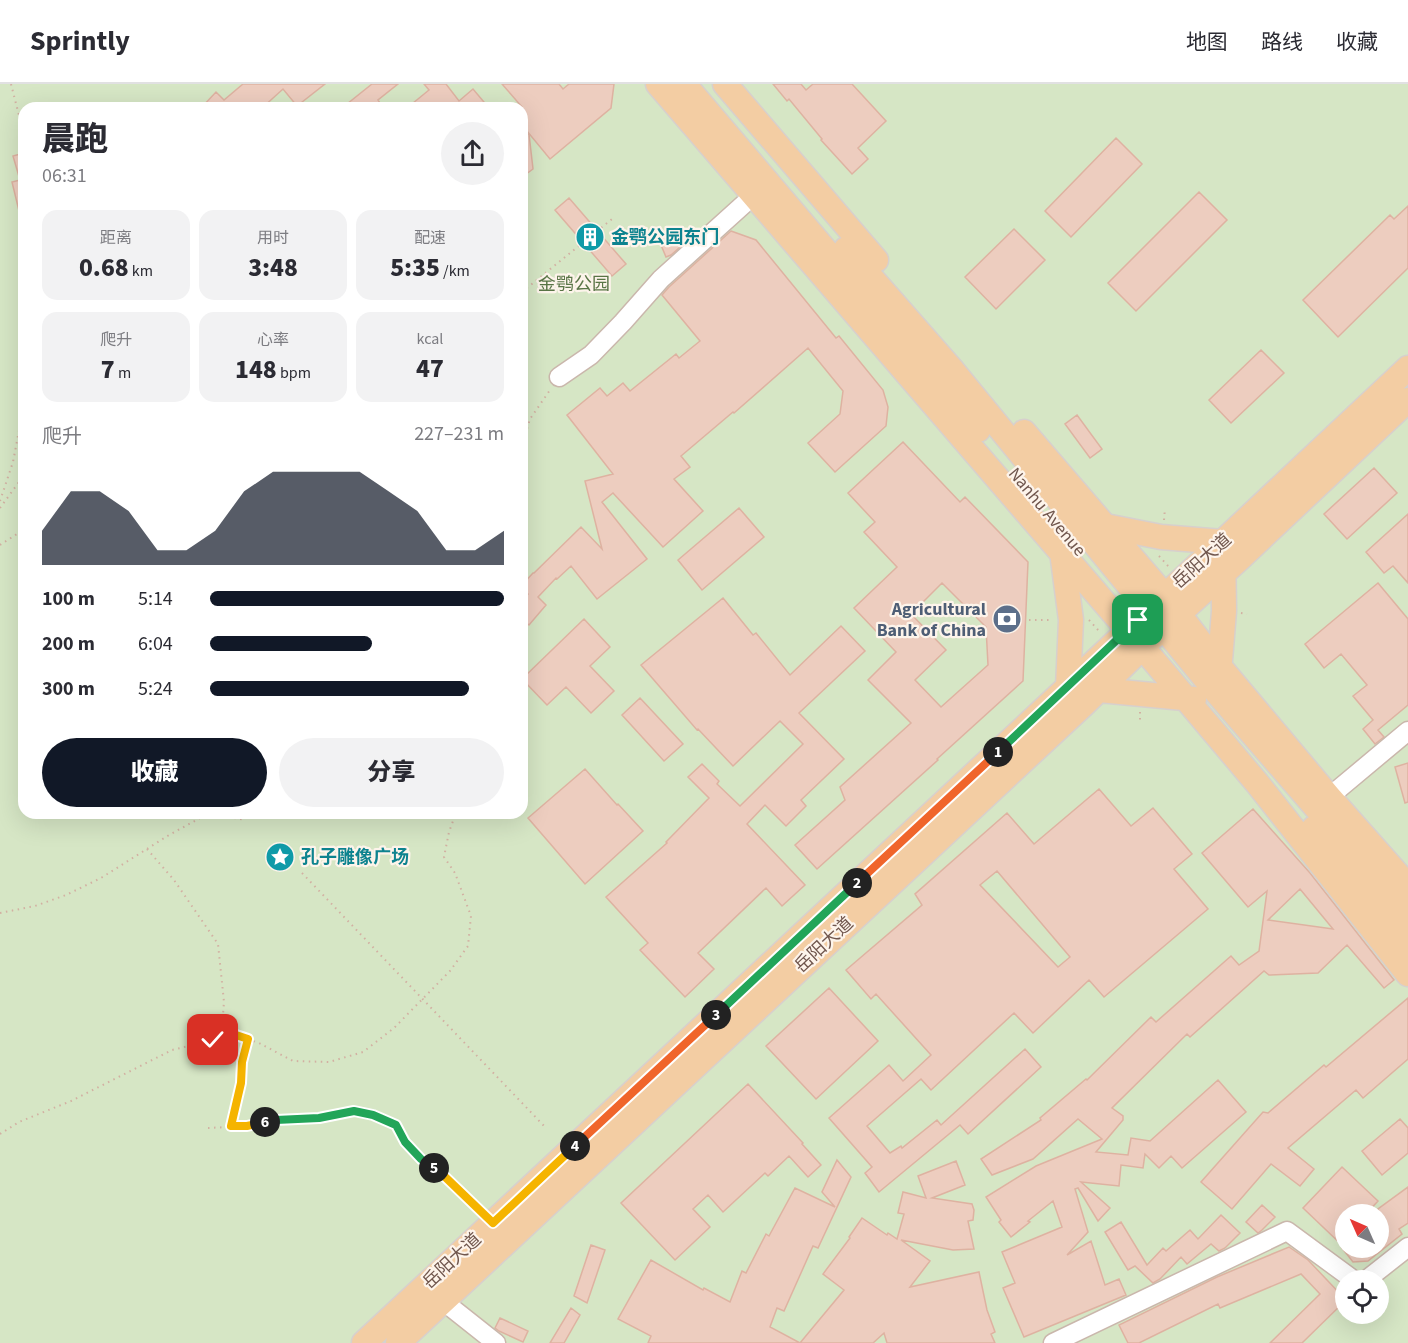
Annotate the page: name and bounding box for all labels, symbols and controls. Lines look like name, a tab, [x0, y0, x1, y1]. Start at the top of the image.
text: Sprintly	[30, 21, 130, 61]
text: 地图	[1186, 27, 1228, 57]
text: 路线	[1261, 27, 1303, 57]
text: 收藏	[1336, 27, 1378, 57]
text: 晨跑	[42, 116, 108, 163]
button: share	[441, 122, 504, 185]
text: 06:31	[42, 162, 87, 190]
building icon: 金鹗公园东门	[574, 221, 606, 253]
place label: 金鹗公园东门	[611, 225, 719, 250]
text: 距离	[100, 227, 132, 249]
text: 用时	[257, 227, 289, 249]
text: 配速	[414, 227, 446, 249]
text: 0.68	[79, 249, 129, 286]
text: 3:48	[248, 249, 298, 286]
text: 5:35	[390, 249, 440, 286]
text: km	[129, 260, 153, 282]
text: /km	[440, 260, 470, 282]
park label: 金鹗公园	[538, 272, 610, 297]
text: kcal	[417, 328, 443, 350]
text: 爬升	[100, 329, 132, 351]
text: 心率	[257, 329, 289, 351]
text: 47	[416, 350, 444, 387]
text: 7	[101, 351, 115, 388]
text: 148	[235, 351, 277, 388]
text: m	[115, 362, 131, 384]
text: bpm	[277, 362, 311, 384]
text: 227–231 m	[414, 420, 504, 448]
text: 爬升	[42, 423, 82, 451]
street label: Nanhu Avenue	[1002, 462, 1092, 562]
street label: 岳阳大道	[1167, 528, 1237, 594]
text: 100 m	[42, 585, 95, 613]
text: 5:14	[138, 585, 173, 613]
pin	[1112, 594, 1163, 645]
place label: Agricultural Bank of China	[877, 597, 986, 643]
bank icon: Agricultural Bank of China	[991, 603, 1023, 635]
icon: arrive	[1121, 603, 1154, 636]
text: 200 m	[42, 630, 95, 658]
text: 6:04	[138, 630, 173, 658]
text: 300 m	[42, 675, 95, 703]
text: 5:24	[138, 675, 173, 703]
pin: 1	[983, 737, 1013, 767]
button: 收藏	[42, 738, 267, 807]
button: 分享	[279, 738, 504, 807]
text: 1	[994, 741, 1002, 763]
place icon: 孔子雕像广场	[264, 841, 296, 873]
place label: 孔子雕像广场	[301, 845, 409, 870]
pin: 2	[842, 868, 872, 898]
text: 2	[853, 872, 861, 894]
street label: 岳阳大道	[789, 911, 859, 979]
pin: 3	[701, 1000, 731, 1030]
text: 3	[712, 1004, 720, 1026]
pin	[187, 1014, 238, 1065]
icon: check	[196, 1023, 229, 1056]
pin: 6	[250, 1107, 280, 1137]
text: 6	[261, 1111, 269, 1133]
pin: 4	[560, 1131, 590, 1161]
text: 4	[571, 1135, 579, 1157]
pin: 5	[419, 1153, 449, 1183]
text: 5	[430, 1157, 438, 1179]
north arrow	[1335, 1204, 1389, 1258]
map controls	[1335, 1204, 1389, 1324]
street label: 岳阳大道	[417, 1227, 487, 1295]
button: locate	[1335, 1270, 1389, 1324]

